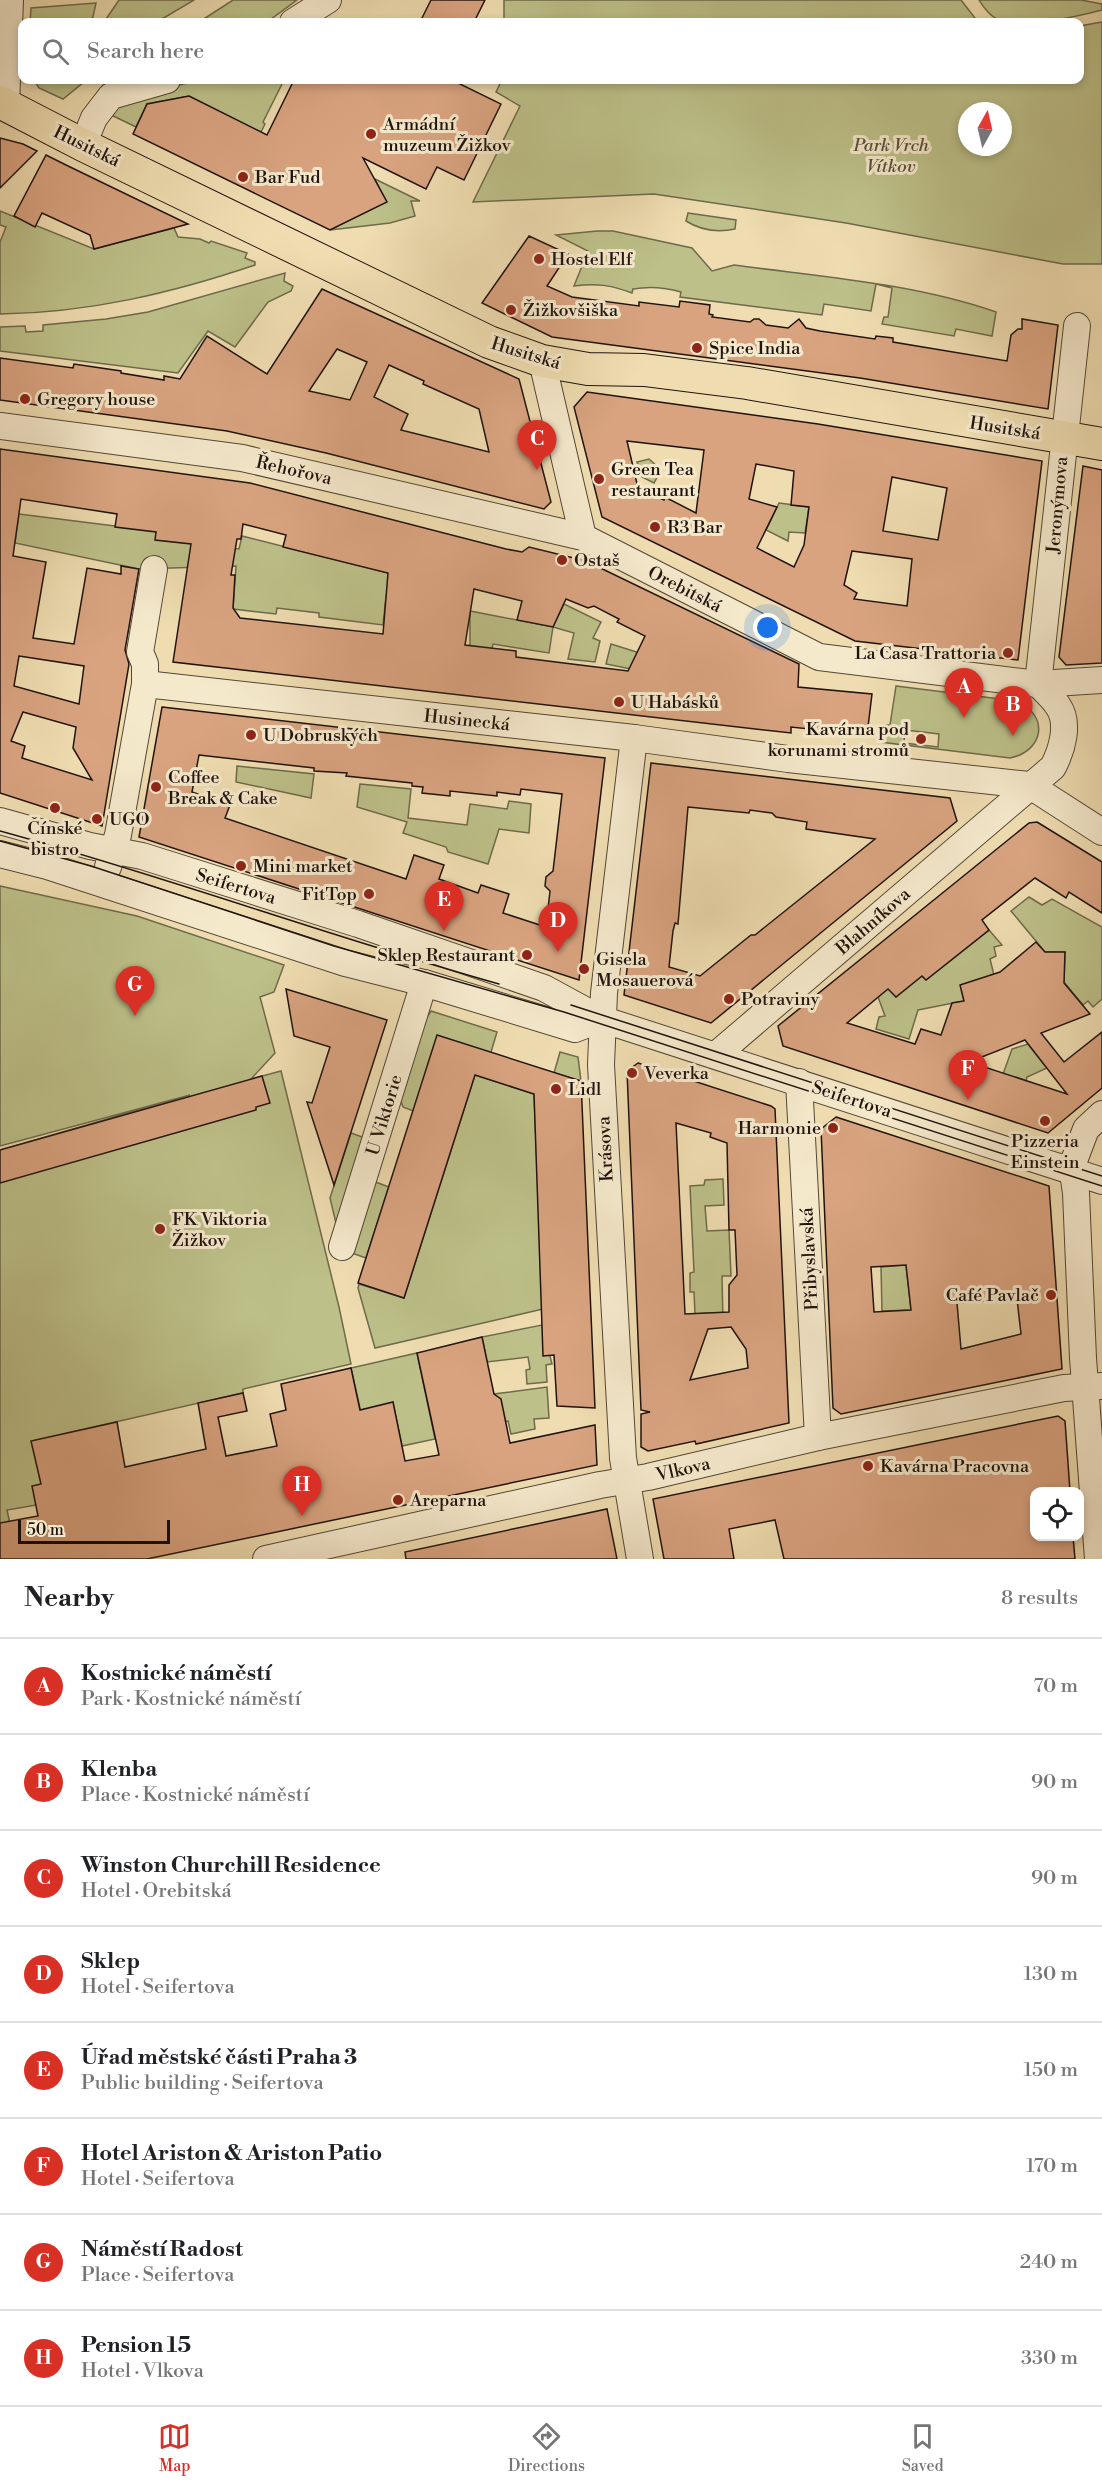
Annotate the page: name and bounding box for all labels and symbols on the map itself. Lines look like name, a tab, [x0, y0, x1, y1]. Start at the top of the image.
north arrow	[958, 102, 1012, 156]
place label: Armádní muzeum Žižkov	[382, 113, 512, 157]
street label: Husitská	[50, 120, 125, 173]
marker: Armádní muzeum Žižkov	[364, 127, 378, 141]
park label: Park Vrch Vítkov	[852, 134, 930, 178]
place label: Bar Fud	[254, 166, 321, 189]
marker: Bar Fud	[236, 170, 250, 184]
place label: Hostel Elf	[551, 248, 634, 271]
marker: Hostel Elf	[532, 252, 546, 266]
place label: Žižkovšiška	[523, 299, 619, 322]
marker: Žižkovšiška	[504, 303, 518, 317]
street label: Husitská	[488, 332, 564, 375]
place label: Spice India	[709, 337, 801, 360]
marker: Spice India	[690, 341, 704, 355]
place label: Gregory house	[37, 388, 155, 411]
marker: Gregory house	[18, 392, 32, 406]
street label: Husitská	[968, 412, 1043, 446]
pin: C	[518, 420, 556, 470]
street label: Řehořova	[254, 451, 335, 491]
street label: Jeronýmova	[1042, 455, 1073, 556]
place label: Green Tea restaurant	[611, 458, 696, 502]
marker: Green Tea restaurant	[592, 472, 606, 486]
place label: R3 Bar	[667, 516, 723, 539]
marker: R3 Bar	[648, 520, 662, 534]
place label: Ostaš	[574, 549, 620, 572]
marker: Ostaš	[555, 553, 569, 567]
street label: Orebitská	[644, 561, 726, 618]
your location	[753, 613, 782, 642]
place label: La Casa Trattoria	[855, 642, 997, 665]
marker: La Casa Trattoria	[1001, 646, 1015, 660]
pin: A	[944, 668, 984, 718]
pin: B	[994, 686, 1032, 736]
place label: U Habásků	[631, 691, 720, 714]
marker: U Habásků	[612, 695, 626, 709]
street label: Husinecká	[423, 705, 512, 737]
place label: Kavárna pod korunami stromů	[768, 718, 910, 762]
place label: U Dobruských	[263, 724, 378, 747]
marker: U Dobruských	[244, 728, 258, 742]
marker: Kavárna pod korunami stromů	[914, 732, 928, 746]
place label: Coffee Break & Cake	[167, 766, 278, 810]
marker: Coffee Break & Cake	[149, 780, 163, 794]
marker: Čínské bistro	[48, 801, 62, 815]
place label: UGO	[109, 808, 150, 831]
marker: UGO	[90, 812, 104, 826]
place label: Čínské bistro	[27, 817, 83, 861]
place label: Mini market	[253, 855, 353, 878]
marker: Mini market	[234, 859, 248, 873]
street label: Seifertova	[193, 863, 280, 910]
pin: E	[424, 882, 464, 931]
street label: Blahníkova	[831, 882, 916, 961]
place label: FitTop	[302, 883, 357, 906]
marker: FitTop	[362, 887, 376, 901]
pin: D	[538, 902, 578, 952]
place label: Sklep Restaurant	[377, 944, 516, 967]
marker: Sklep Restaurant	[520, 948, 534, 962]
place label: Gisela Mosauerová	[596, 948, 695, 992]
marker: Gisela Mosauerová	[577, 962, 591, 976]
pin: G	[116, 966, 154, 1016]
place label: Potraviny	[741, 988, 820, 1011]
marker: Potraviny	[722, 992, 736, 1006]
pin: F	[948, 1050, 988, 1100]
place label: Veverka	[643, 1062, 710, 1085]
marker: Veverka	[625, 1066, 639, 1080]
street label: U Viktorie	[361, 1072, 408, 1158]
street label: Seifertova	[809, 1076, 896, 1123]
place label: Lidl	[568, 1078, 602, 1101]
marker: Lidl	[549, 1082, 563, 1096]
marker: Pizzeria Einstein	[1038, 1114, 1052, 1128]
street label: Krásova	[592, 1115, 619, 1182]
place label: Harmonie	[738, 1117, 821, 1140]
marker: Harmonie	[826, 1121, 840, 1135]
place label: Pizzeria Einstein	[1010, 1130, 1080, 1174]
street label: Přibyslavská	[795, 1206, 824, 1311]
place label: FK Viktoria Žižkov	[172, 1208, 268, 1252]
marker: FK Viktoria Žižkov	[153, 1222, 167, 1236]
place label: Café Pavlač	[946, 1284, 1039, 1307]
marker: Café Pavlač	[1044, 1288, 1058, 1302]
street label: Vlkova	[653, 1452, 713, 1487]
place label: Kavárna Pracovna	[880, 1455, 1030, 1478]
marker: Kavárna Pracovna	[861, 1459, 875, 1473]
pin: H	[282, 1466, 322, 1516]
place label: Areparna	[409, 1489, 487, 1512]
marker: Areparna	[391, 1493, 405, 1507]
scale bar	[18, 1517, 170, 1544]

